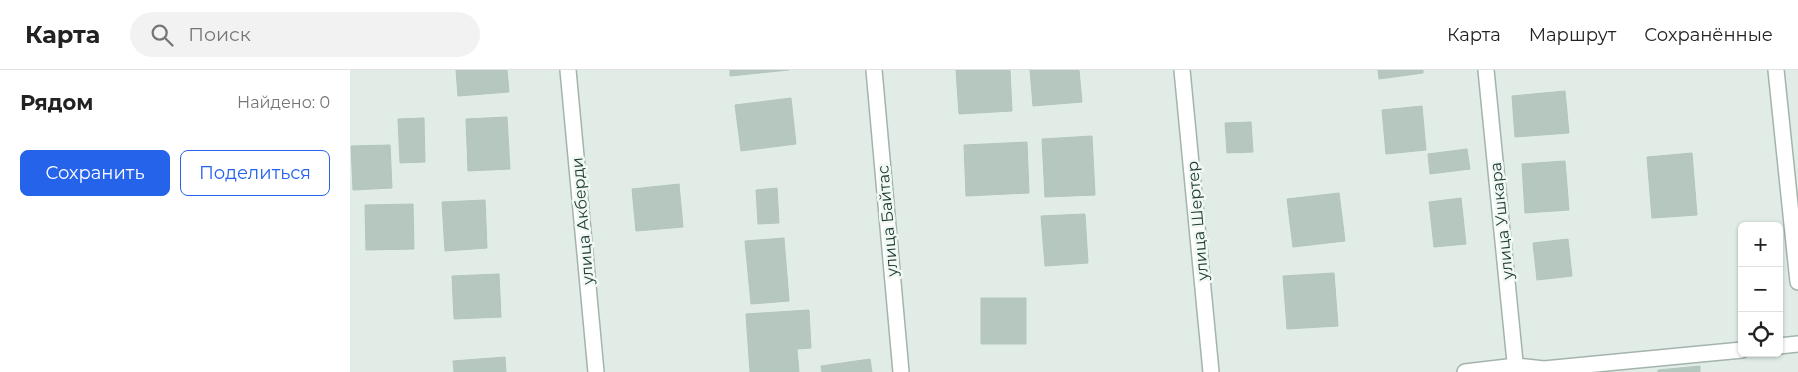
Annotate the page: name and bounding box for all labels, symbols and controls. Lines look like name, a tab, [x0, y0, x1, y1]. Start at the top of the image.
search box	[130, 12, 480, 57]
text: Карта	[25, 20, 100, 49]
icon: search	[148, 21, 176, 49]
text: Поиск	[188, 23, 251, 46]
text: Карта	[1447, 24, 1501, 46]
text: Маршрут	[1529, 24, 1616, 46]
text: Сохранённые	[1644, 24, 1773, 46]
text: Рядом	[20, 90, 93, 115]
text: Найдено: 0	[237, 93, 330, 112]
button: Сохранить	[20, 150, 170, 196]
button: Поделиться	[180, 150, 330, 196]
street label: улица Акберди	[567, 156, 598, 287]
street label: улица Шертер	[1183, 160, 1212, 283]
street label: улица Ушкара	[1486, 161, 1517, 282]
street label: улица Байтас	[873, 164, 902, 279]
map controls	[1738, 222, 1783, 357]
button: +	[1738, 222, 1783, 267]
button: −	[1738, 267, 1783, 312]
button: locate	[1738, 312, 1783, 357]

